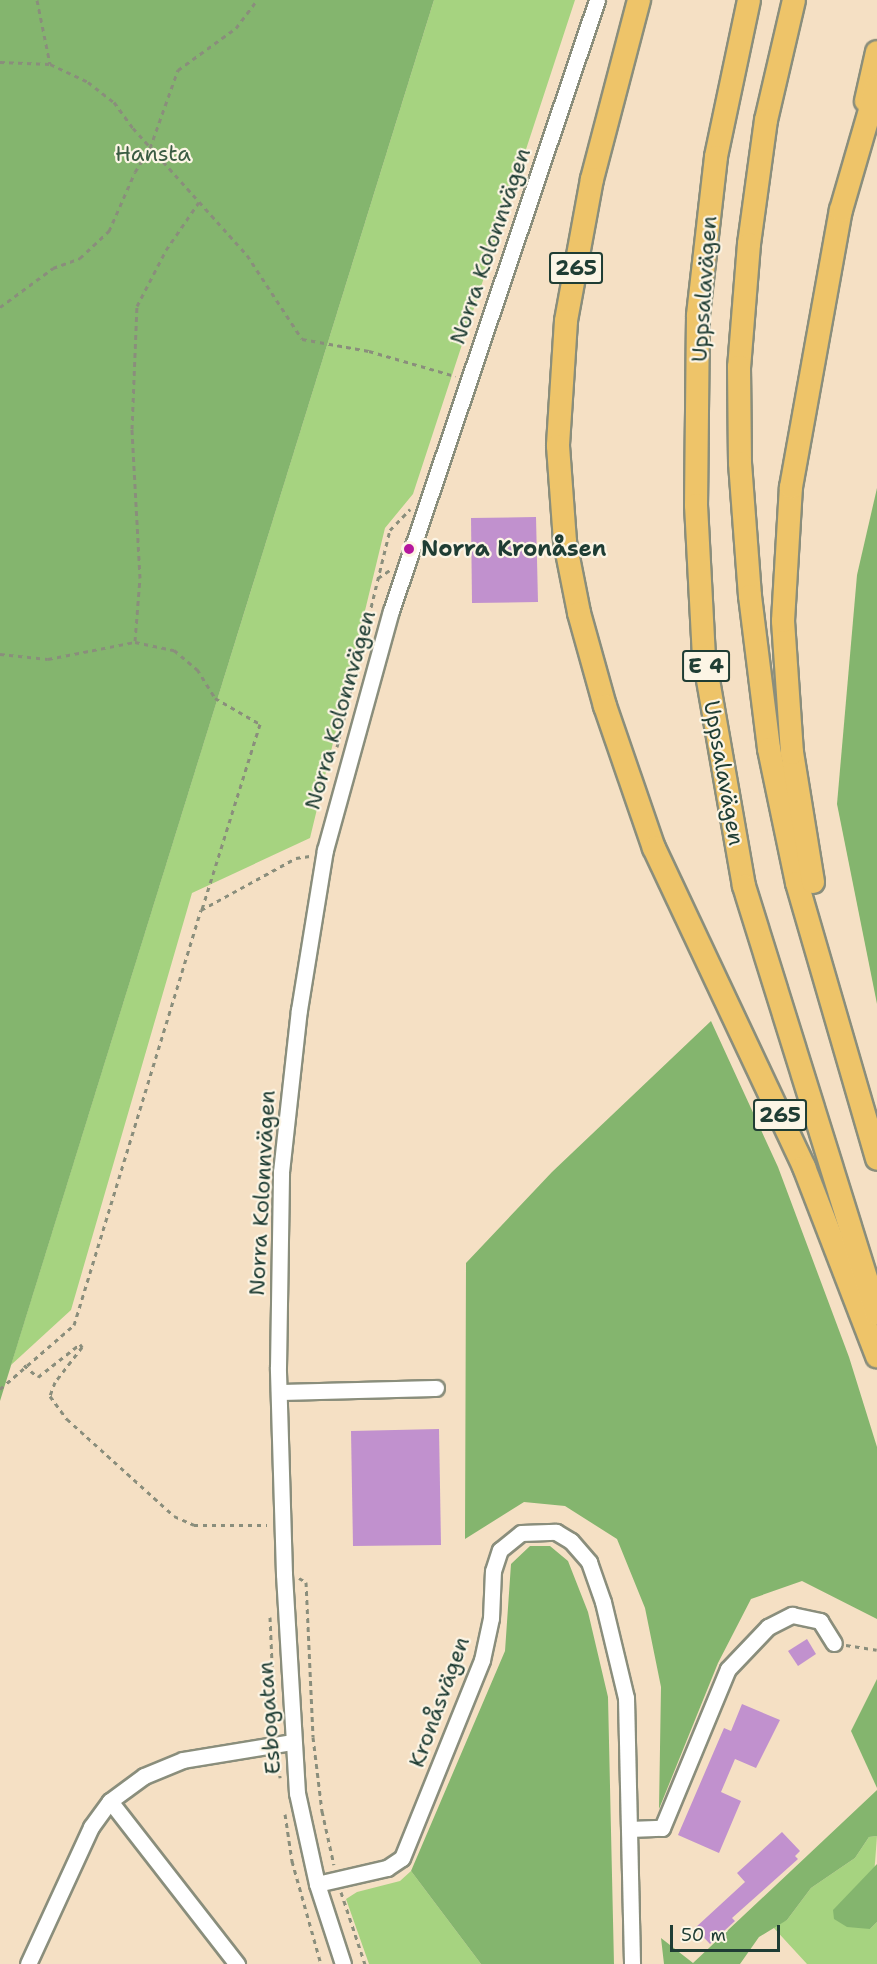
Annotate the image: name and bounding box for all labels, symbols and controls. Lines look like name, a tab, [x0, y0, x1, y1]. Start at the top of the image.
park label: Hansta	[115, 141, 191, 167]
street label: Norra Kolonnvägen	[444, 144, 536, 348]
street label: Uppsalavägen	[686, 215, 722, 363]
road number: 265	[549, 250, 603, 286]
place label: Norra Kronåsen	[421, 536, 606, 562]
marker: Norra Kronåsen	[402, 542, 416, 556]
street label: Norra Kolonnvägen	[299, 607, 381, 813]
road number: E 4	[682, 648, 730, 684]
street label: Uppsalavägen	[698, 698, 750, 848]
street label: Norra Kolonnvägen	[243, 1089, 281, 1297]
road number: 265	[753, 1097, 807, 1133]
street label: Kronåsvägen	[403, 1633, 475, 1771]
street label: Esbogatan	[252, 1661, 286, 1775]
scale bar	[673, 1913, 782, 1951]
text: 50 m	[681, 1923, 726, 1947]

